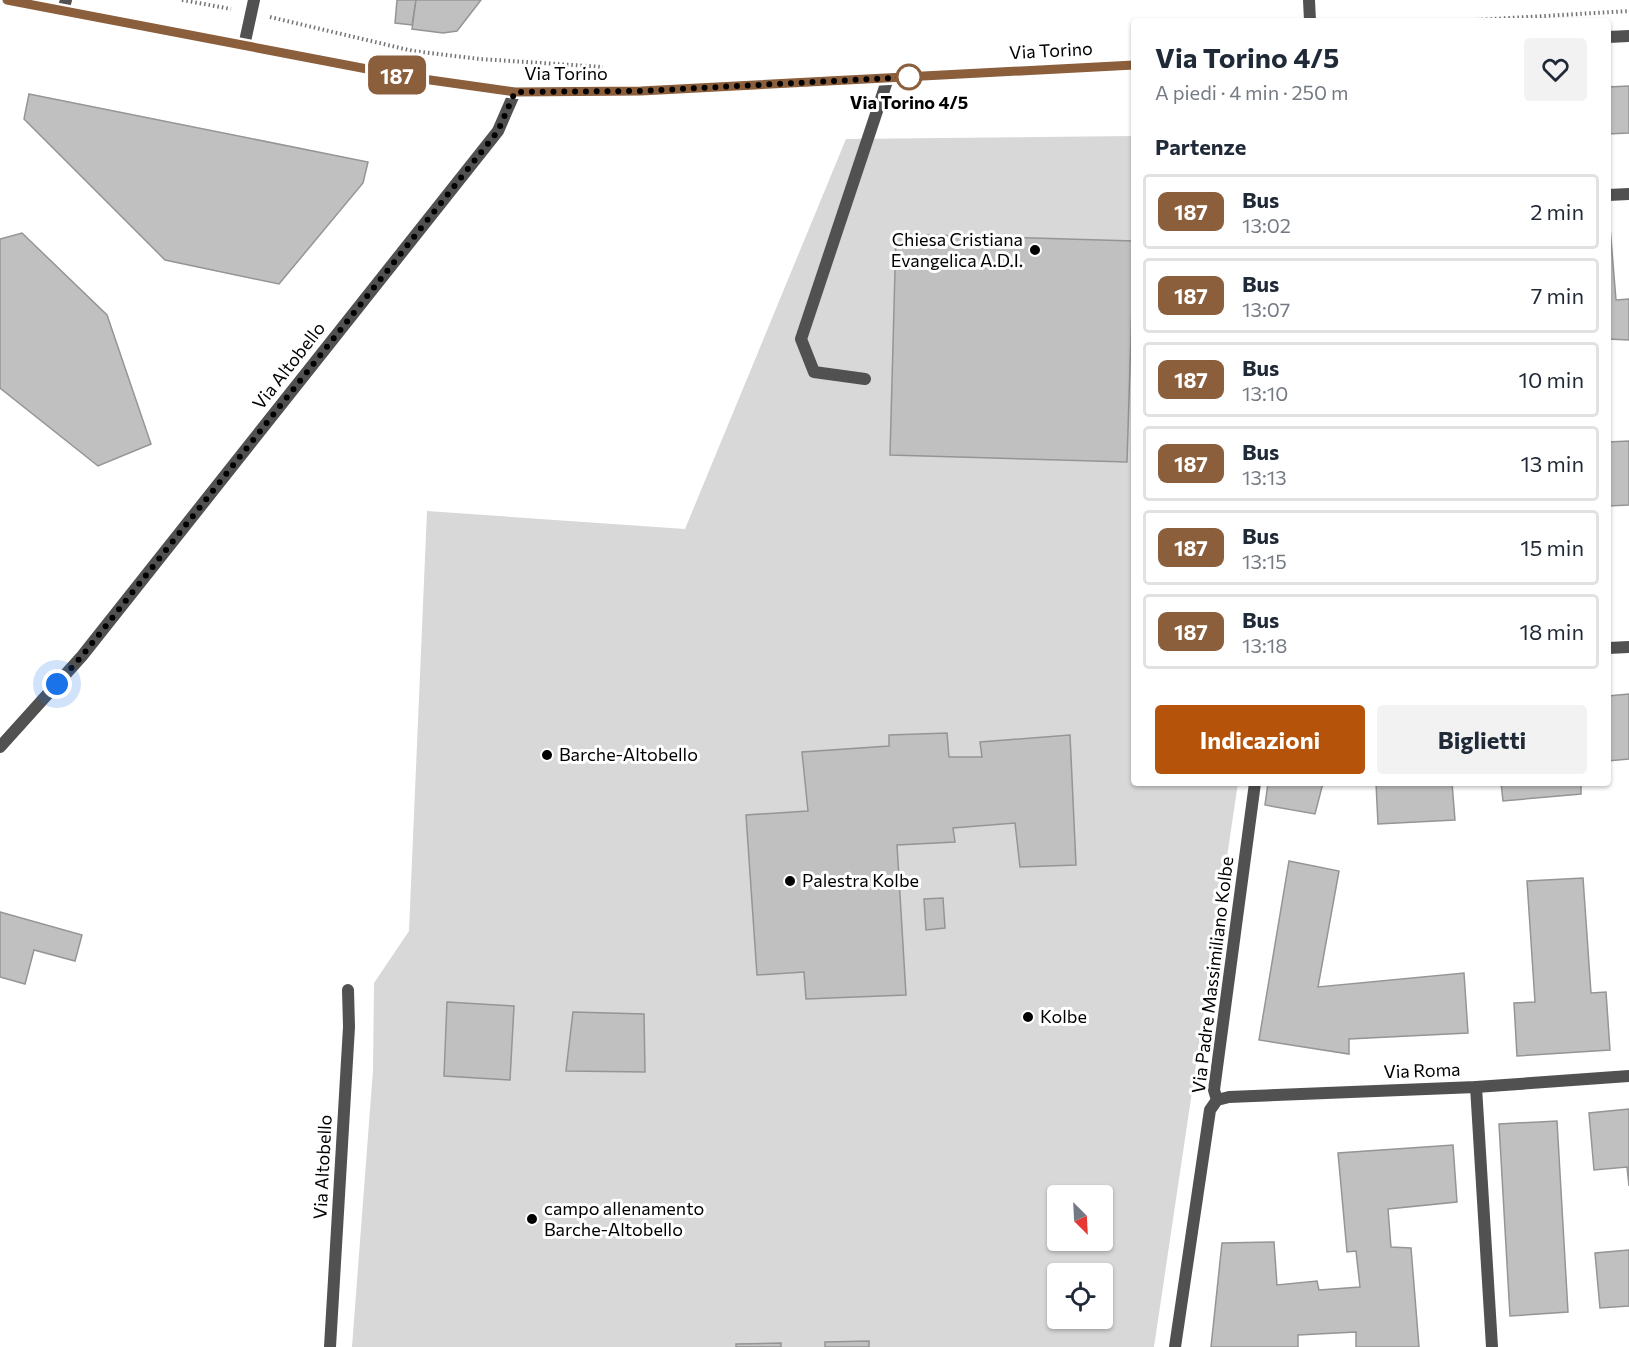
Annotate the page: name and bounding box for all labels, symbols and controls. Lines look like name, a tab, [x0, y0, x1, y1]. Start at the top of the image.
street label: Via Torino	[1009, 37, 1093, 63]
button: heart	[1524, 38, 1587, 101]
text: Via Torino 4/5	[1155, 40, 1339, 74]
line badge: 187	[362, 56, 432, 94]
street label: Via Torino	[524, 62, 608, 84]
text: 187	[380, 63, 414, 88]
marker: Via Torino 4/5	[896, 64, 922, 90]
text: A piedi · 4 min · 250 m	[1155, 80, 1348, 104]
place label: Via Torino 4/5	[850, 91, 968, 113]
text: Partenze	[1155, 133, 1246, 160]
text: Bus	[1242, 186, 1279, 213]
text: 2 min	[1530, 198, 1584, 225]
text: 187	[1174, 199, 1208, 224]
text: 13:02	[1242, 213, 1291, 237]
place label: Chiesa Cristiana Evangelica A.D.I.	[891, 228, 1023, 271]
marker: Chiesa Cristiana Evangelica A.D.I.	[1028, 243, 1042, 257]
text: Bus	[1242, 270, 1279, 297]
text: 7 min	[1531, 282, 1584, 309]
text: 187	[1174, 283, 1208, 308]
text: 13:07	[1242, 297, 1290, 321]
street label: Via Altobello	[247, 317, 329, 413]
text: Bus	[1242, 354, 1279, 381]
text: 10 min	[1519, 366, 1584, 393]
text: 187	[1174, 367, 1208, 392]
text: 13:10	[1242, 381, 1288, 405]
text: Bus	[1242, 438, 1279, 465]
text: 13 min	[1520, 450, 1584, 477]
text: 187	[1174, 451, 1208, 476]
text: 13:13	[1242, 465, 1287, 489]
text: Bus	[1242, 522, 1279, 549]
text: 15 min	[1520, 534, 1584, 561]
text: 187	[1174, 535, 1208, 560]
text: 13:15	[1242, 549, 1287, 573]
text: Bus	[1242, 606, 1279, 633]
text: 18 min	[1520, 618, 1584, 645]
text: 187	[1174, 619, 1208, 644]
text: 13:18	[1242, 633, 1287, 657]
your location	[42, 669, 72, 699]
button: Indicazioni	[1155, 705, 1365, 774]
button: Biglietti	[1377, 705, 1587, 774]
place label: Barche-Altobello	[559, 743, 698, 765]
marker: Barche-Altobello	[540, 748, 554, 762]
street label: Via Padre Massimiliano Kolbe	[1187, 855, 1237, 1095]
place label: Palestra Kolbe	[802, 869, 919, 891]
marker: Palestra Kolbe	[783, 874, 797, 888]
place label: Kolbe	[1040, 1005, 1087, 1027]
marker: Kolbe	[1021, 1010, 1035, 1024]
street label: Via Roma	[1383, 1058, 1461, 1082]
street label: Via Altobello	[308, 1114, 336, 1220]
north arrow	[1047, 1185, 1113, 1251]
map controls	[1047, 1185, 1113, 1329]
place label: campo allenamento Barche-Altobello	[544, 1197, 704, 1240]
marker: campo allenamento Barche-Altobello	[525, 1212, 539, 1226]
button: locate	[1047, 1263, 1113, 1329]

